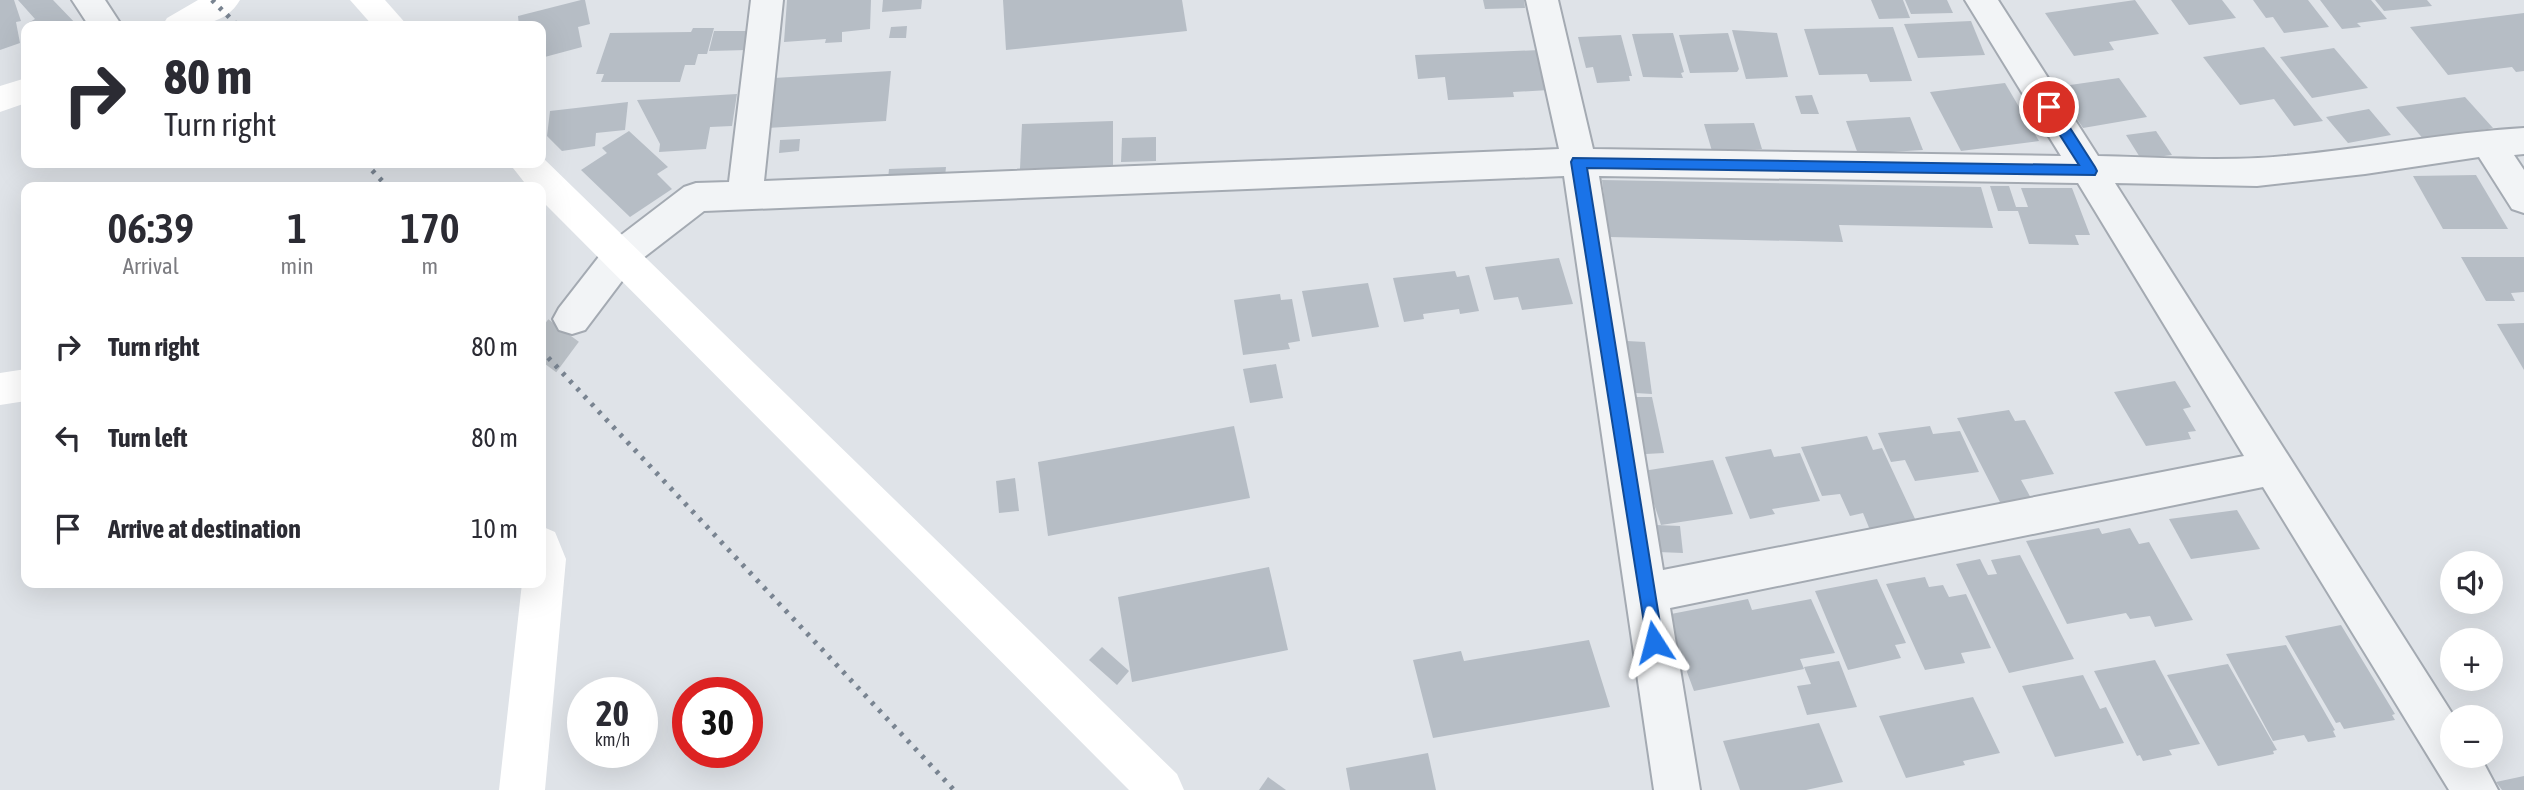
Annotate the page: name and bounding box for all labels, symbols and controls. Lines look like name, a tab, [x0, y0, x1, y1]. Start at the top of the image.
text: 80 m	[164, 48, 252, 104]
icon: right	[49, 49, 140, 140]
pin	[2019, 77, 2079, 137]
icon: arrive	[2030, 88, 2068, 126]
text: Turn right	[164, 106, 277, 143]
text: 06:39	[108, 204, 194, 252]
text: 1	[287, 204, 307, 252]
text: 170	[400, 204, 459, 252]
text: Arrival	[123, 253, 179, 279]
text: min	[281, 253, 314, 279]
text: m	[422, 253, 438, 279]
icon: right	[49, 328, 87, 366]
text: Turn right	[108, 332, 199, 362]
text: 80 m	[471, 332, 518, 362]
icon: left	[49, 419, 87, 457]
text: Turn left	[108, 423, 188, 453]
text: 80 m	[471, 423, 518, 453]
icon: arrive	[49, 510, 87, 548]
text: Arrive at destination	[108, 514, 301, 544]
text: 10 m	[471, 514, 518, 544]
map controls	[2440, 551, 2503, 768]
button: sound	[2440, 551, 2503, 614]
position arrow	[1617, 605, 1691, 679]
button: +	[2440, 628, 2503, 691]
speed limit sign: 30	[672, 677, 763, 768]
text: 20	[596, 693, 629, 733]
button: −	[2440, 705, 2503, 768]
text: km/h	[595, 729, 630, 750]

